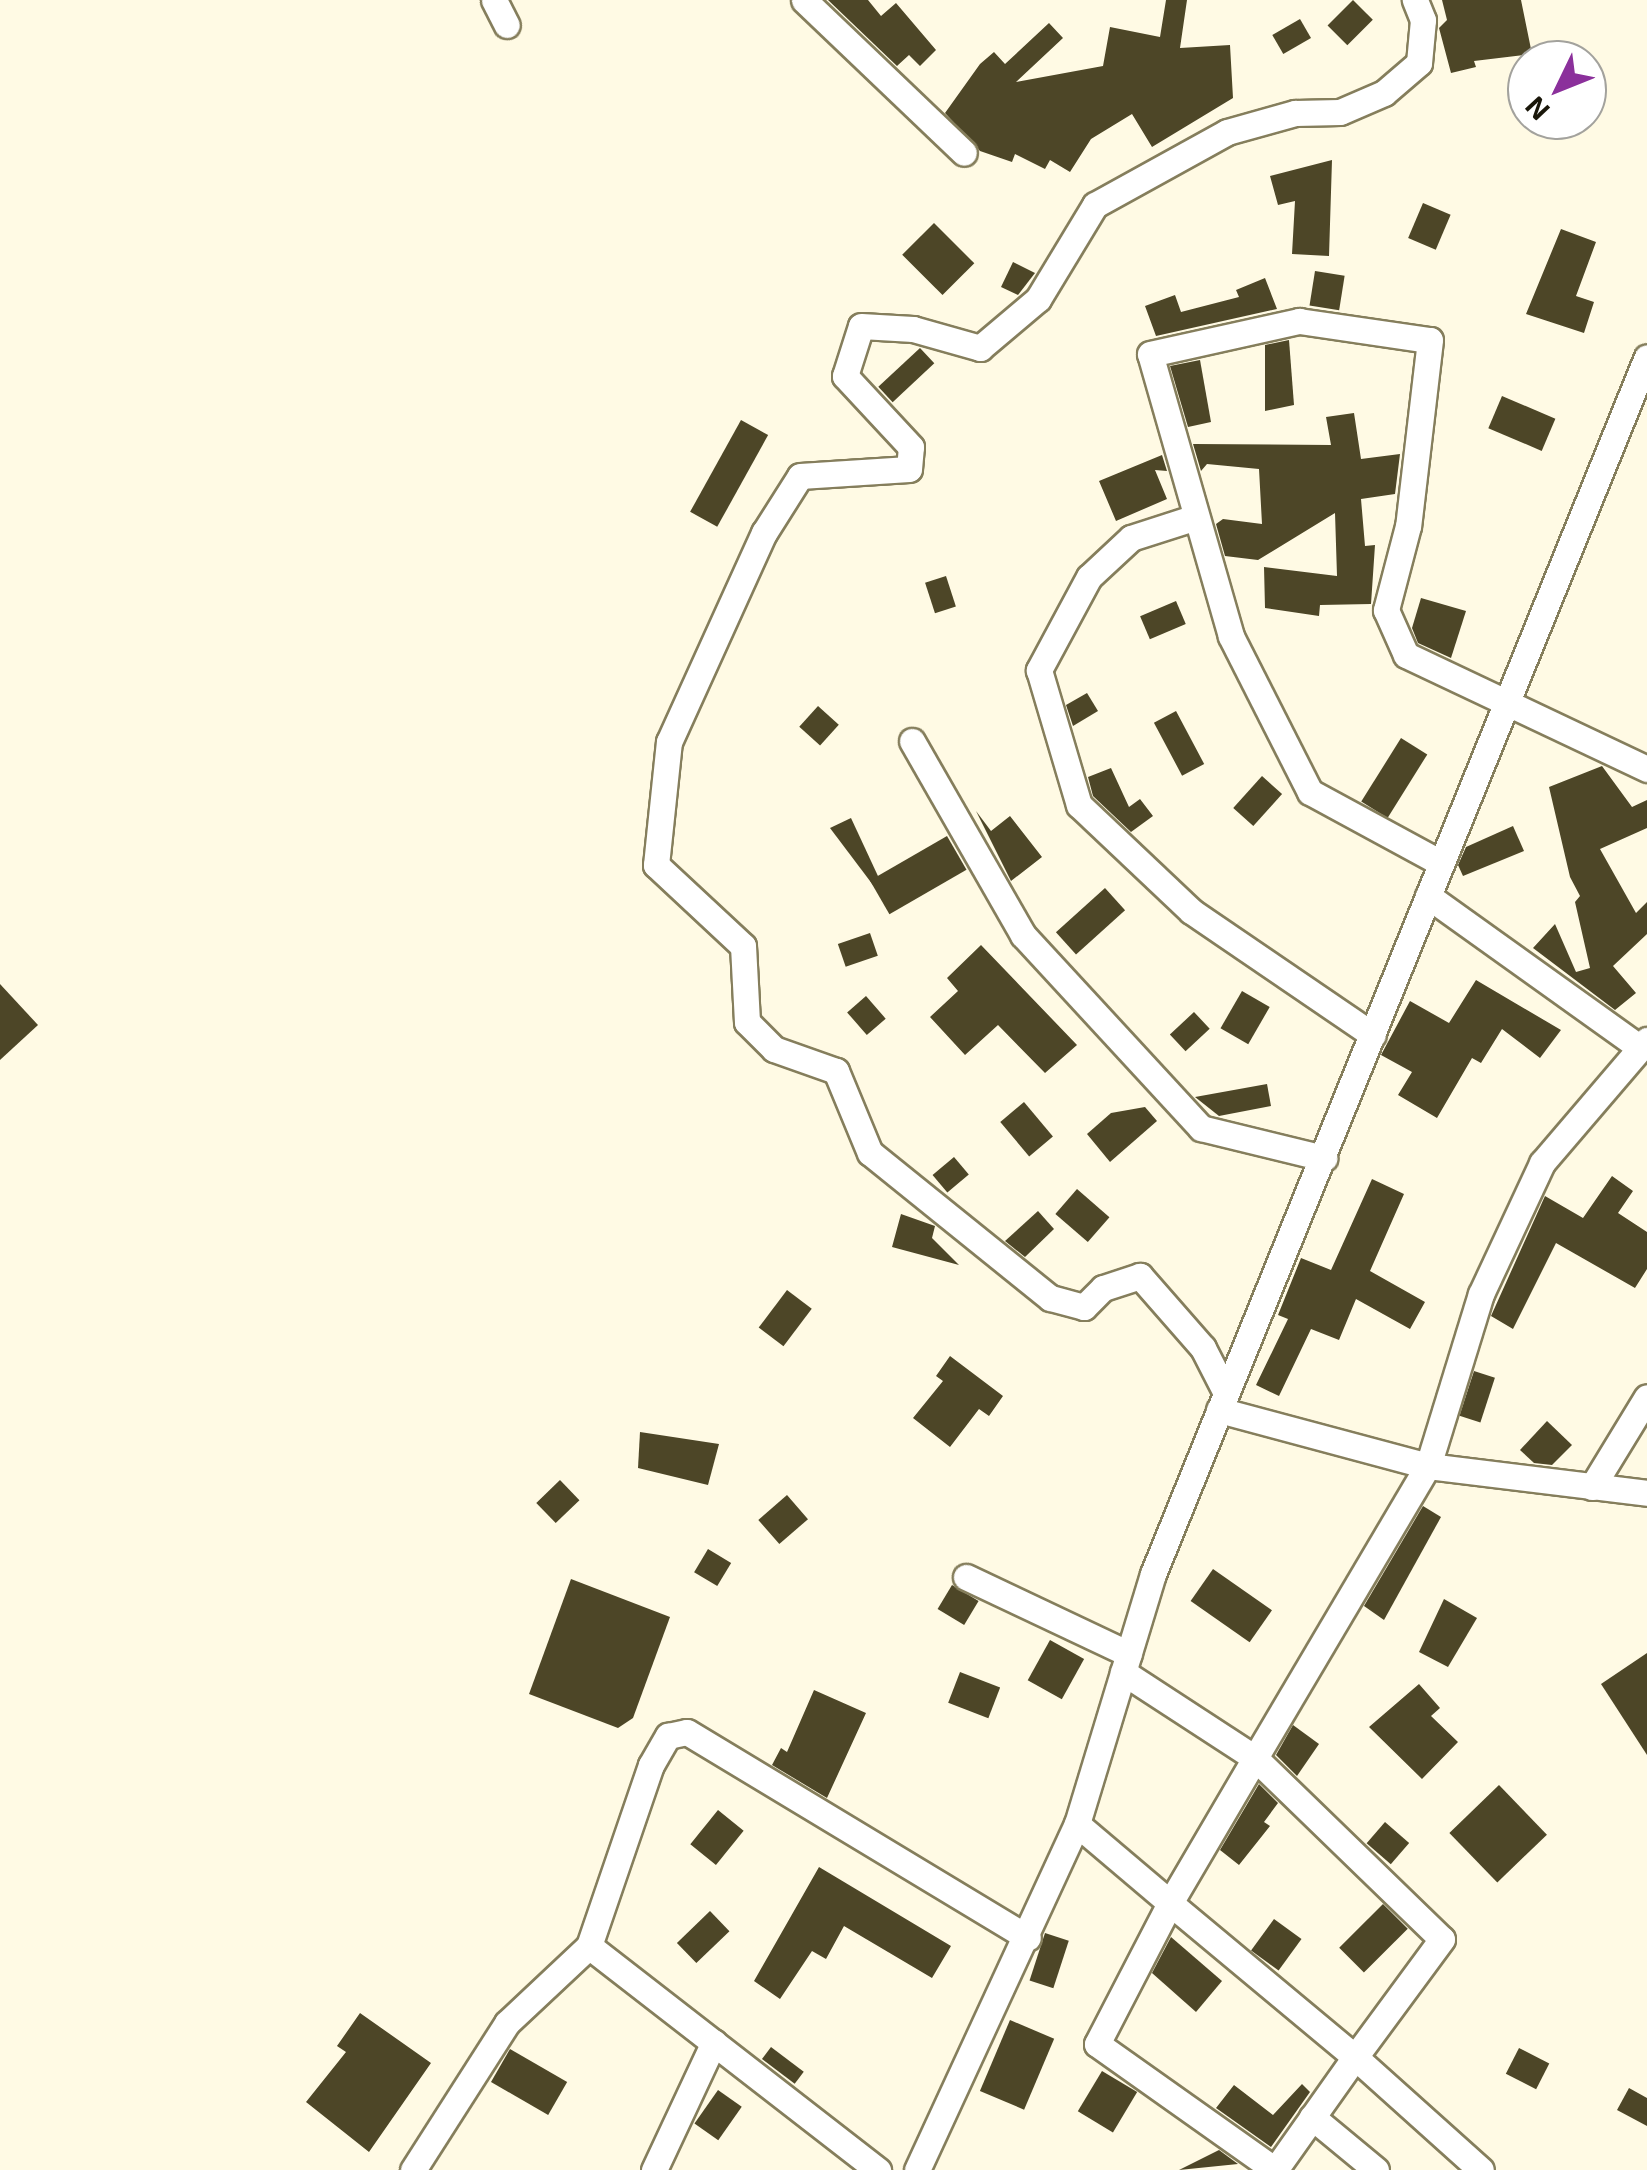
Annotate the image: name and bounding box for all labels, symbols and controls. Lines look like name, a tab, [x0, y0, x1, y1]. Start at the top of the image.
north arrow	[1507, 40, 1607, 140]
text: N	[1517, 90, 1556, 128]

